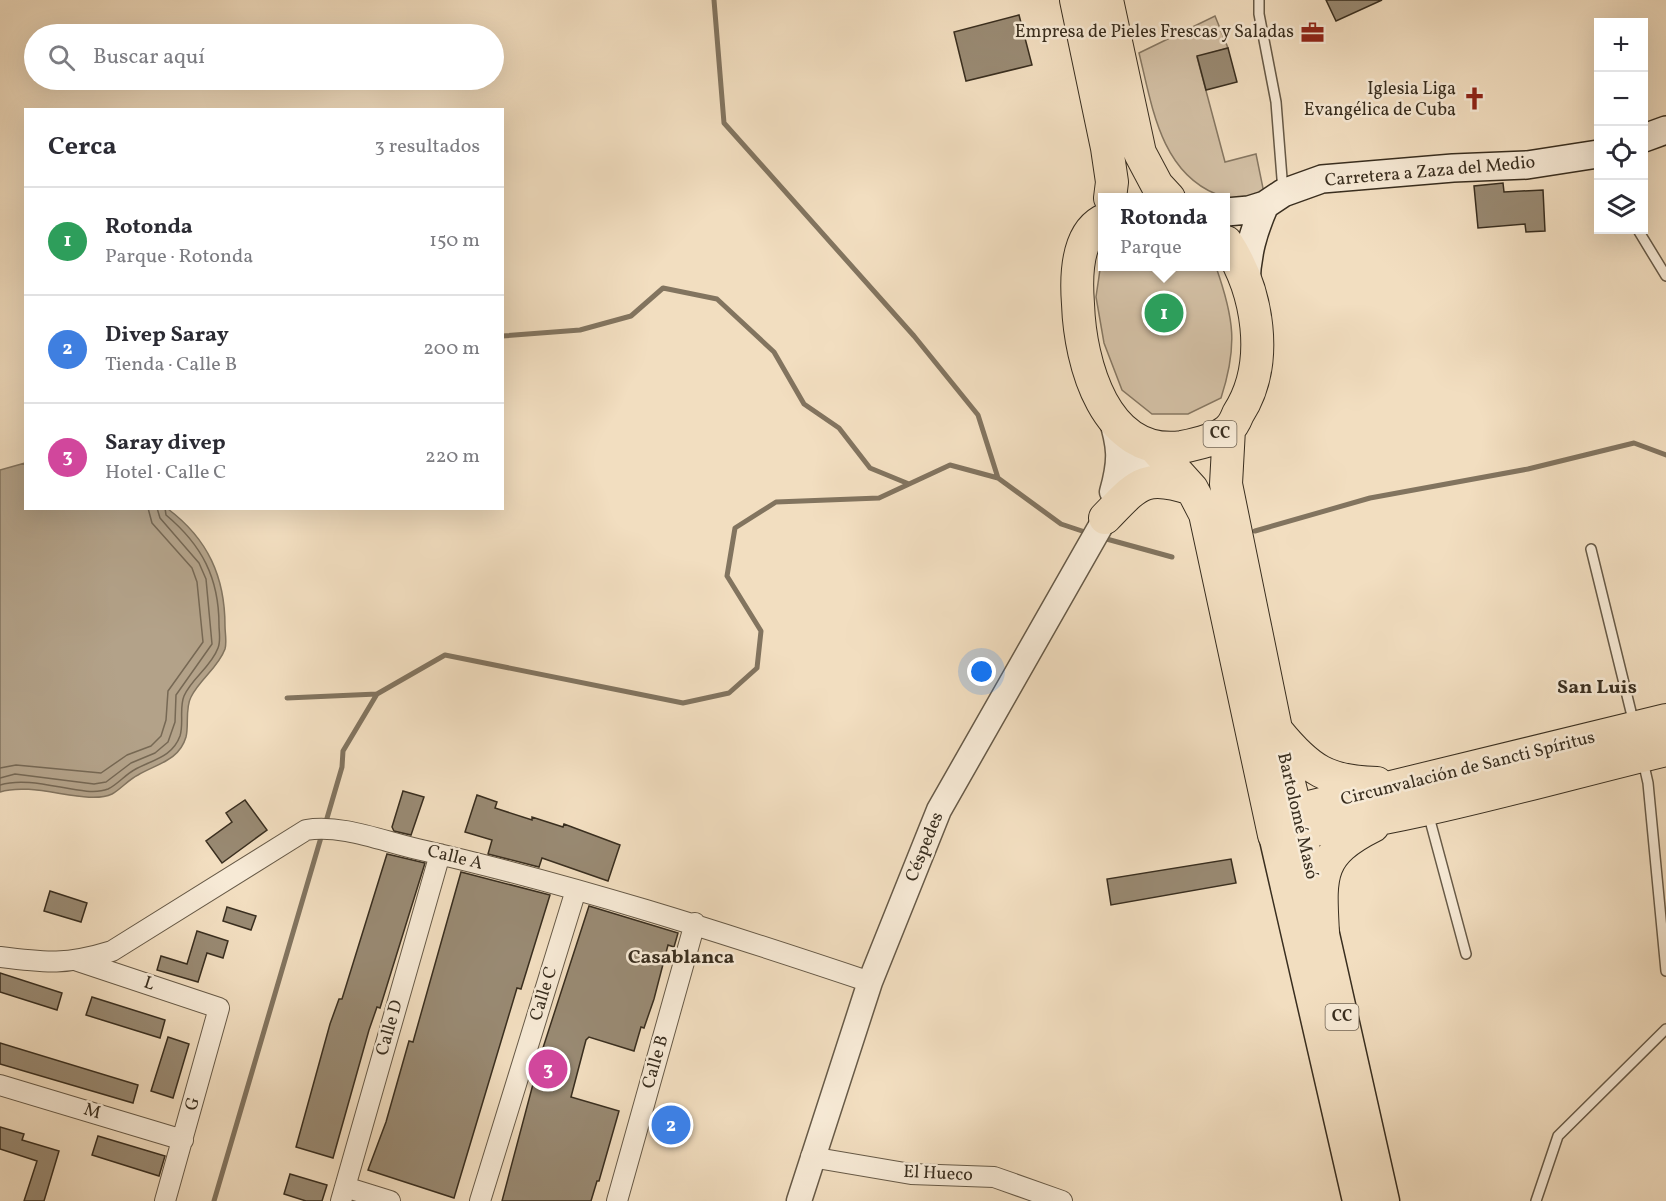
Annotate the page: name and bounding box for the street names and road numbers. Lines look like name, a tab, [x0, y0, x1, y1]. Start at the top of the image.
street label: Carretera a Zaza del Medio	[1324, 150, 1536, 194]
road number: CC	[1204, 421, 1236, 447]
street label: Circunvalación de Sancti Spíritus	[1338, 725, 1598, 813]
street label: Bartolomé Masó	[1270, 750, 1324, 882]
street label: Céspedes	[900, 808, 950, 886]
street label: Calle A	[425, 839, 486, 877]
street label: Calle C	[524, 964, 564, 1024]
street label: L	[140, 971, 158, 997]
street label: Calle D	[370, 997, 410, 1059]
road number: CC	[1326, 1004, 1358, 1030]
street label: Calle B	[636, 1032, 676, 1092]
street label: G	[179, 1094, 207, 1114]
street label: M	[80, 1098, 104, 1126]
street label: El Hueco	[903, 1160, 973, 1188]

